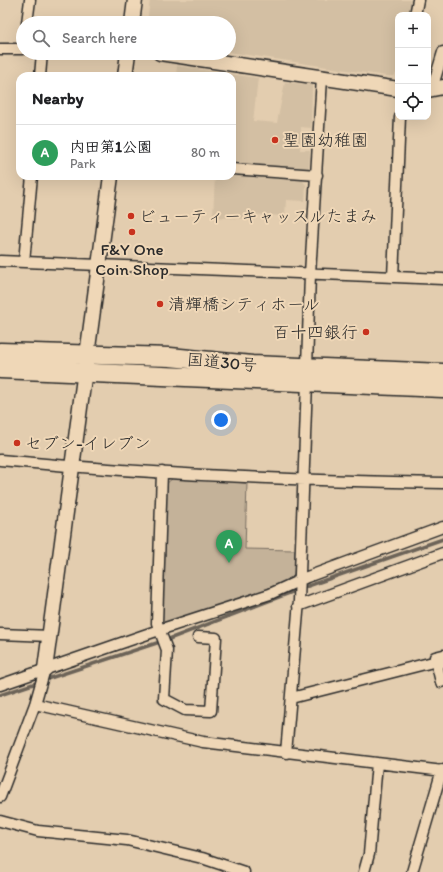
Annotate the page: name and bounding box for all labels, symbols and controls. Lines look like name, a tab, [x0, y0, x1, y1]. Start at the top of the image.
map controls	[395, 12, 431, 120]
button: +	[395, 12, 431, 48]
search box	[16, 16, 236, 60]
icon: search	[30, 27, 52, 49]
text: Search here	[62, 29, 137, 47]
button: −	[395, 48, 431, 84]
button: locate	[395, 84, 431, 120]
text: Nearby	[32, 88, 84, 108]
place label: 聖園幼稚園	[283, 130, 368, 150]
marker: 聖園幼稚園	[270, 135, 280, 145]
text: 内田第1公園	[70, 138, 152, 156]
text: A	[41, 145, 49, 160]
text: 80 m	[191, 145, 220, 160]
text: Park	[70, 156, 96, 171]
place label: ビューティーキャッスルたまみ	[139, 206, 377, 226]
marker: ビューティーキャッスルたまみ	[126, 211, 136, 221]
marker: F&Y One Coin Shop	[127, 227, 137, 237]
place label: F&Y One Coin Shop	[95, 239, 169, 279]
place label: 清輝橋シティホール	[168, 294, 320, 314]
marker: 清輝橋シティホール	[155, 299, 165, 309]
place label: 百十四銀行	[273, 322, 358, 342]
marker: 百十四銀行	[361, 327, 371, 337]
street label: 国道30号	[186, 349, 258, 375]
your location	[211, 410, 231, 430]
place label: セブン-イレブン	[25, 433, 151, 453]
marker: セブン-イレブン	[12, 438, 22, 448]
pin: A	[216, 530, 242, 563]

